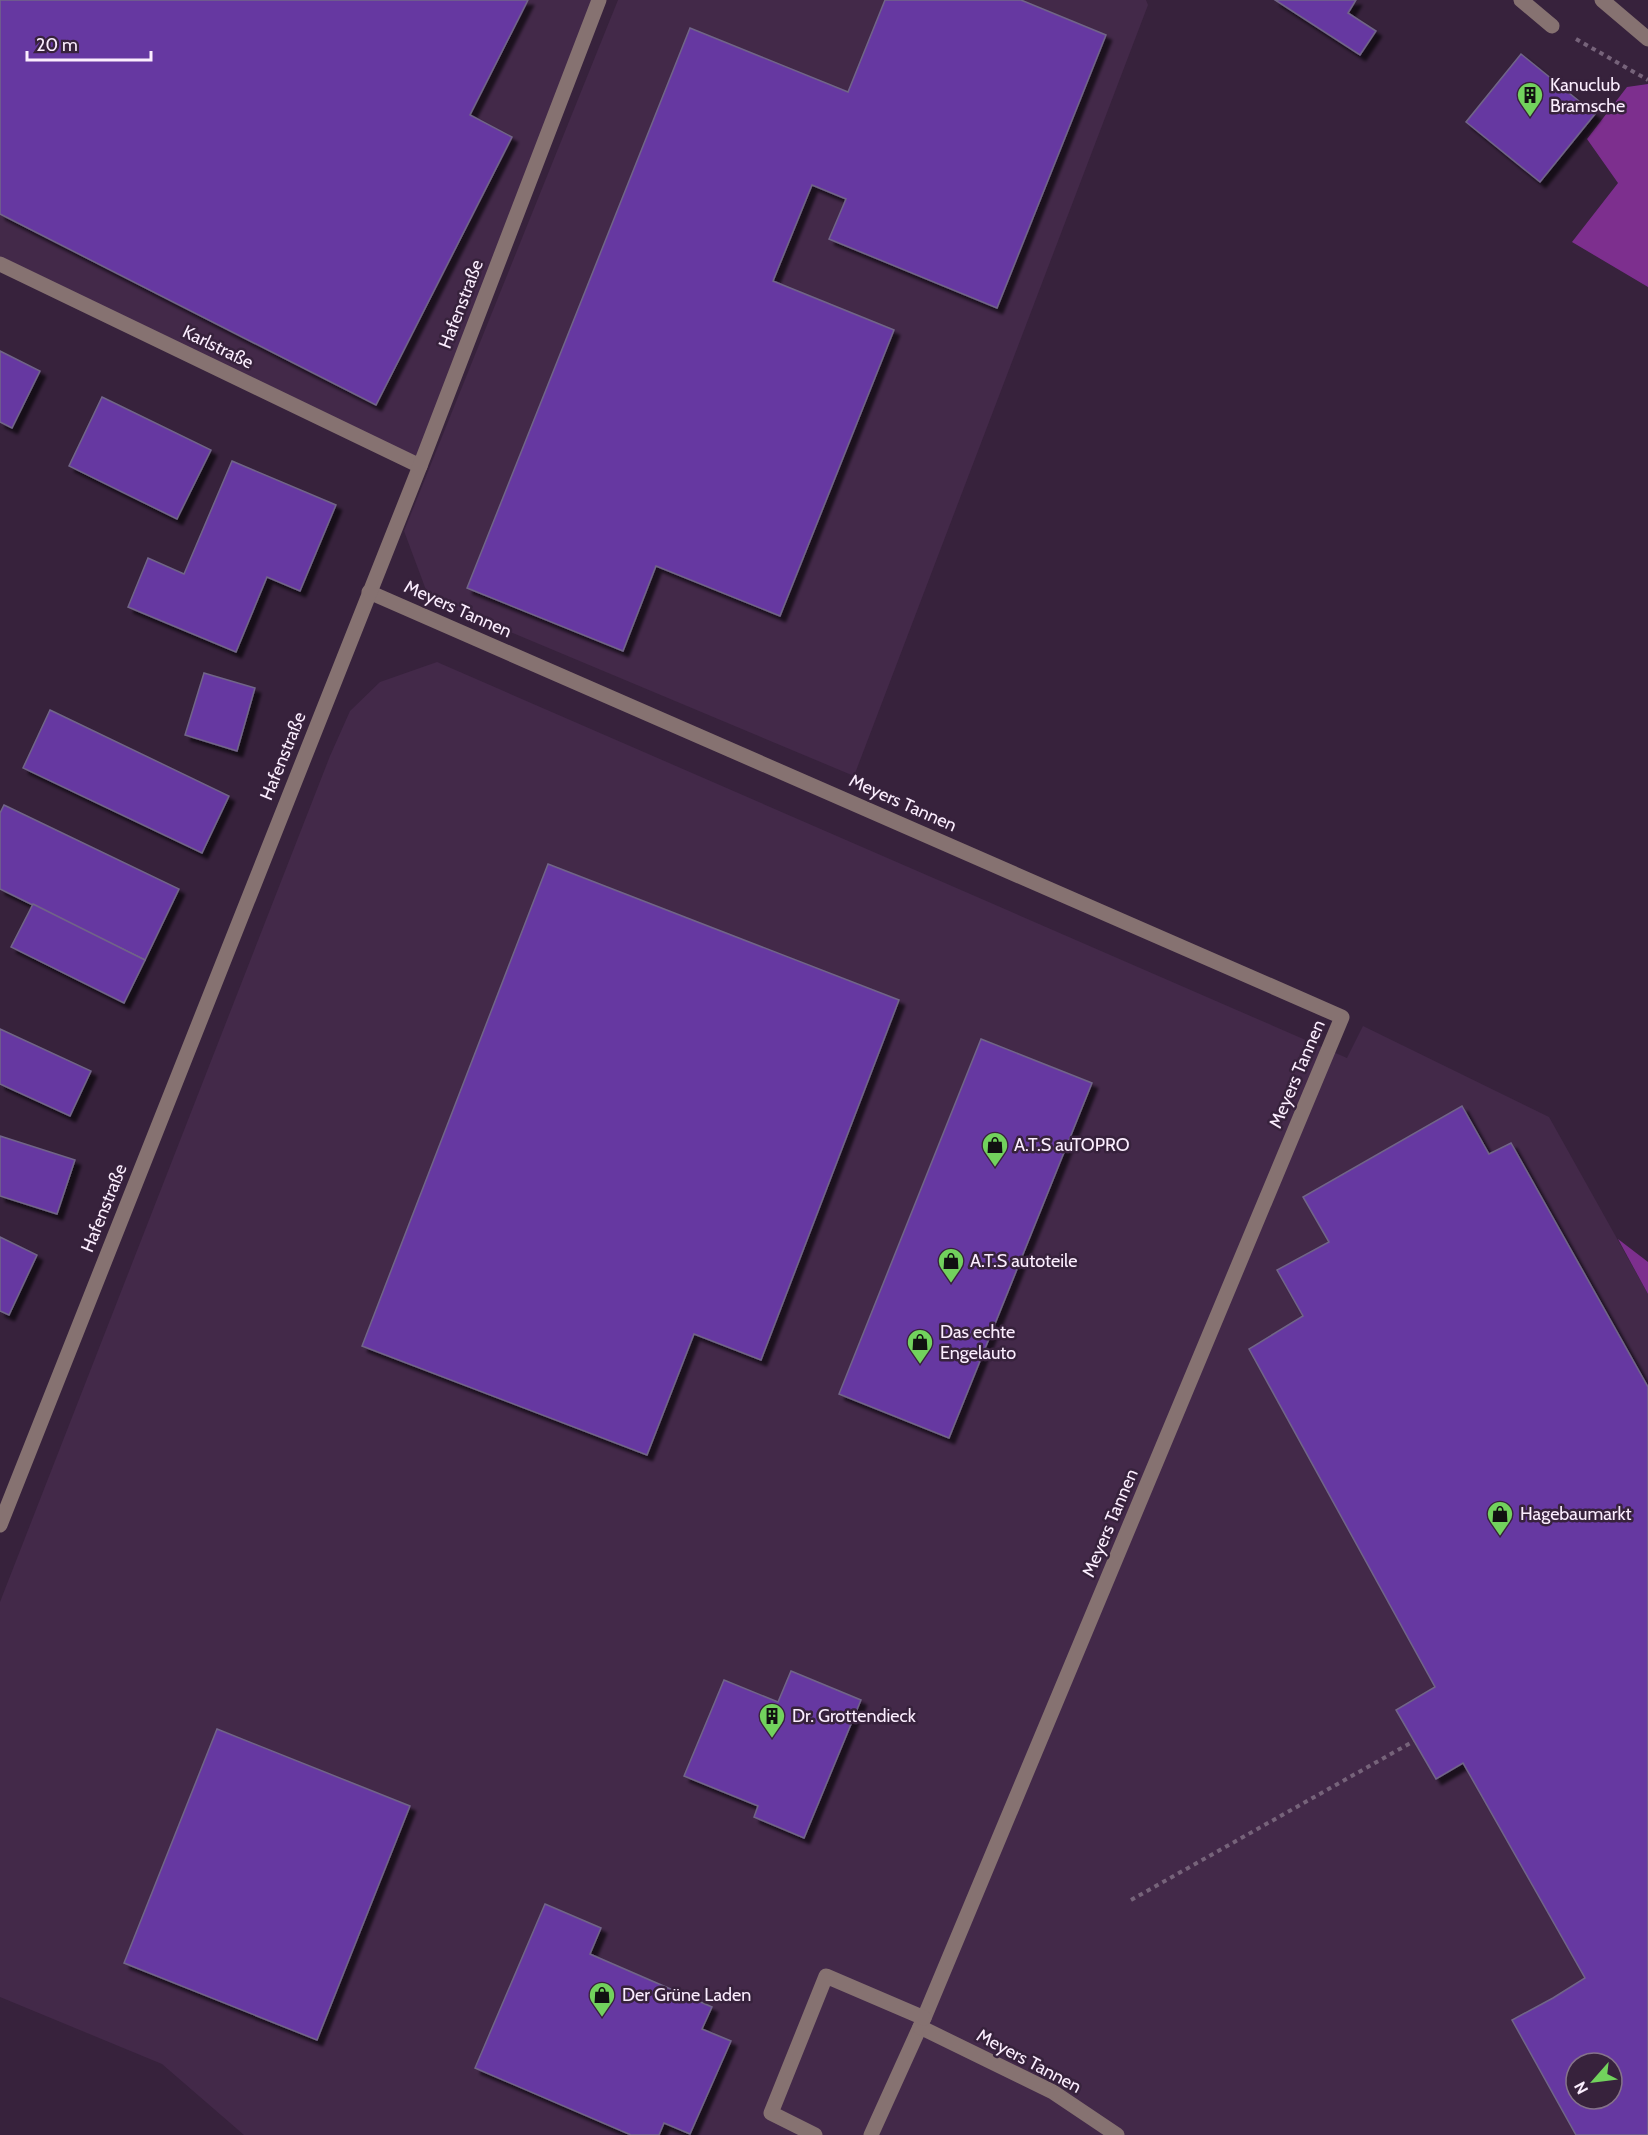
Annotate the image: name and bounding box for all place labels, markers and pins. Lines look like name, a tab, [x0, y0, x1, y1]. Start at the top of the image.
place label: Kanuclub Bramsche	[1550, 74, 1625, 117]
building icon: Kanuclub Bramsche	[1515, 80, 1545, 118]
shop icon: A.T.S auTOPRO	[980, 1130, 1010, 1168]
place label: A.T.S auTOPRO	[1014, 1134, 1130, 1156]
shop icon: A.T.S autoteile	[936, 1246, 966, 1284]
place label: A.T.S autoteile	[970, 1250, 1077, 1272]
place label: Das echte Engelauto	[940, 1321, 1016, 1364]
shop icon: Das echte Engelauto	[905, 1327, 935, 1365]
shop icon: Hagebaumarkt	[1485, 1499, 1515, 1537]
place label: Hagebaumarkt	[1520, 1503, 1632, 1525]
building icon: Dr. Grottendieck	[757, 1701, 787, 1739]
place label: Dr. Grottendieck	[792, 1705, 917, 1727]
shop icon: Der Grüne Laden	[587, 1980, 617, 2018]
place label: Der Grüne Laden	[622, 1984, 751, 2006]

